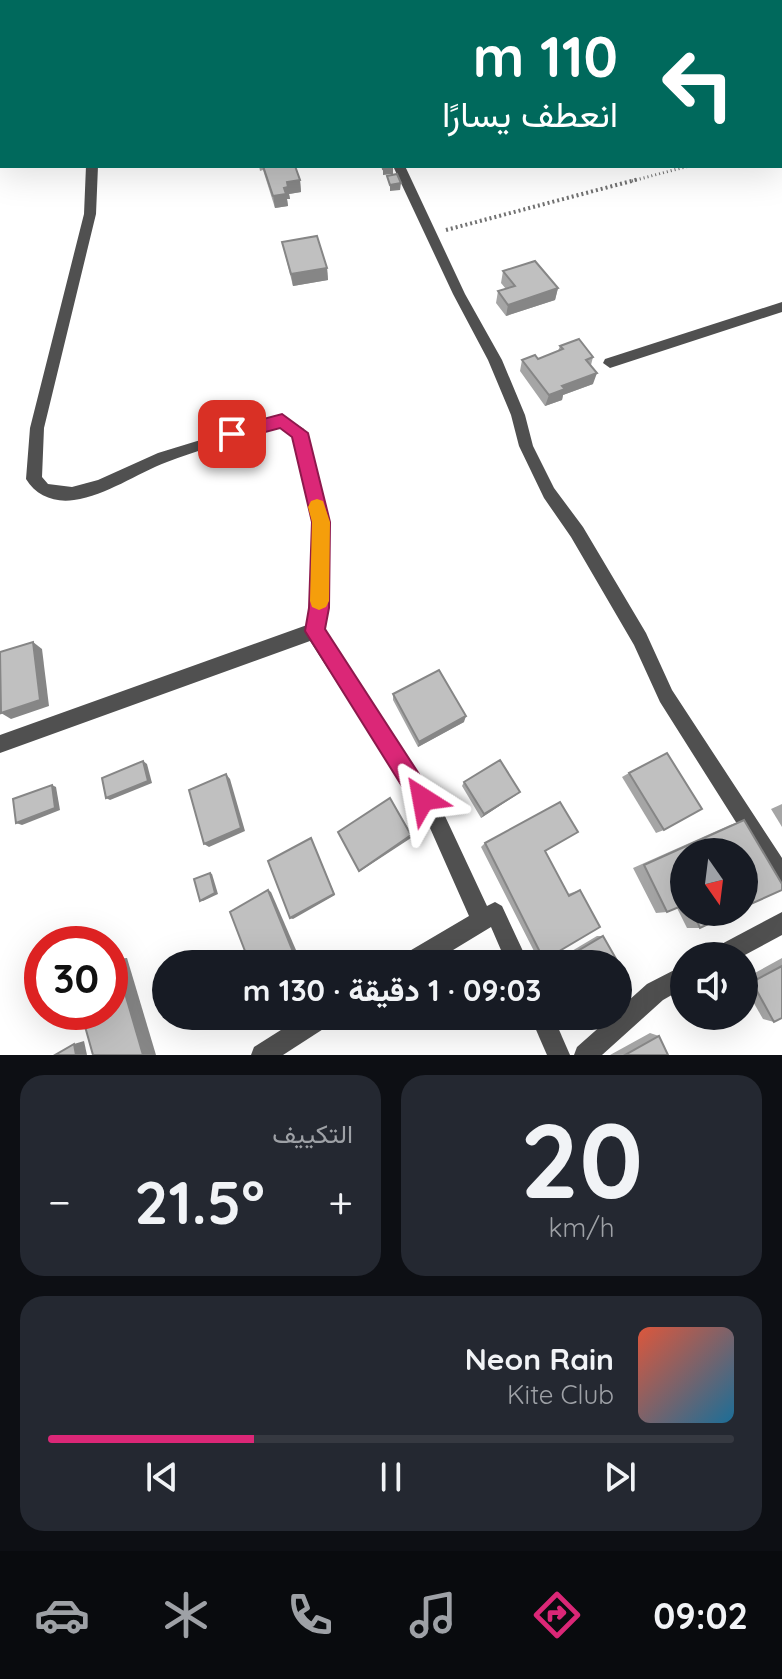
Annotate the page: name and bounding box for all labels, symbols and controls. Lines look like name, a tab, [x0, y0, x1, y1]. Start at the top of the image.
text: 110 m	[473, 21, 618, 91]
icon: left	[646, 32, 750, 136]
text: انعطف يسارًا	[442, 91, 618, 136]
pin	[198, 400, 266, 468]
icon: arrive	[210, 412, 254, 456]
position arrow	[381, 757, 465, 841]
north arrow	[670, 838, 758, 926]
map controls	[670, 838, 758, 1030]
speed limit sign: 30	[24, 926, 128, 1030]
button: sound	[670, 942, 758, 1030]
text: 09:03 · 1 دقيقة · 130 m	[243, 971, 541, 1009]
text: 20	[520, 1094, 643, 1224]
text: التكييف	[272, 1117, 353, 1150]
text: 21.5°	[134, 1164, 265, 1239]
text: −	[48, 1174, 71, 1229]
text: +	[328, 1174, 353, 1229]
text: km/h	[549, 1211, 614, 1244]
text: Neon Rain	[465, 1340, 614, 1378]
text: Kite Club	[507, 1378, 614, 1411]
icon: previous	[140, 1455, 184, 1499]
icon: pause	[369, 1455, 413, 1499]
icon: next	[598, 1455, 642, 1499]
icon: car	[34, 1587, 90, 1643]
icon: climate	[158, 1587, 214, 1643]
icon: phone	[282, 1587, 338, 1643]
icon: music	[405, 1587, 461, 1643]
icon: directions	[529, 1587, 585, 1643]
text: 09:02	[653, 1593, 748, 1638]

